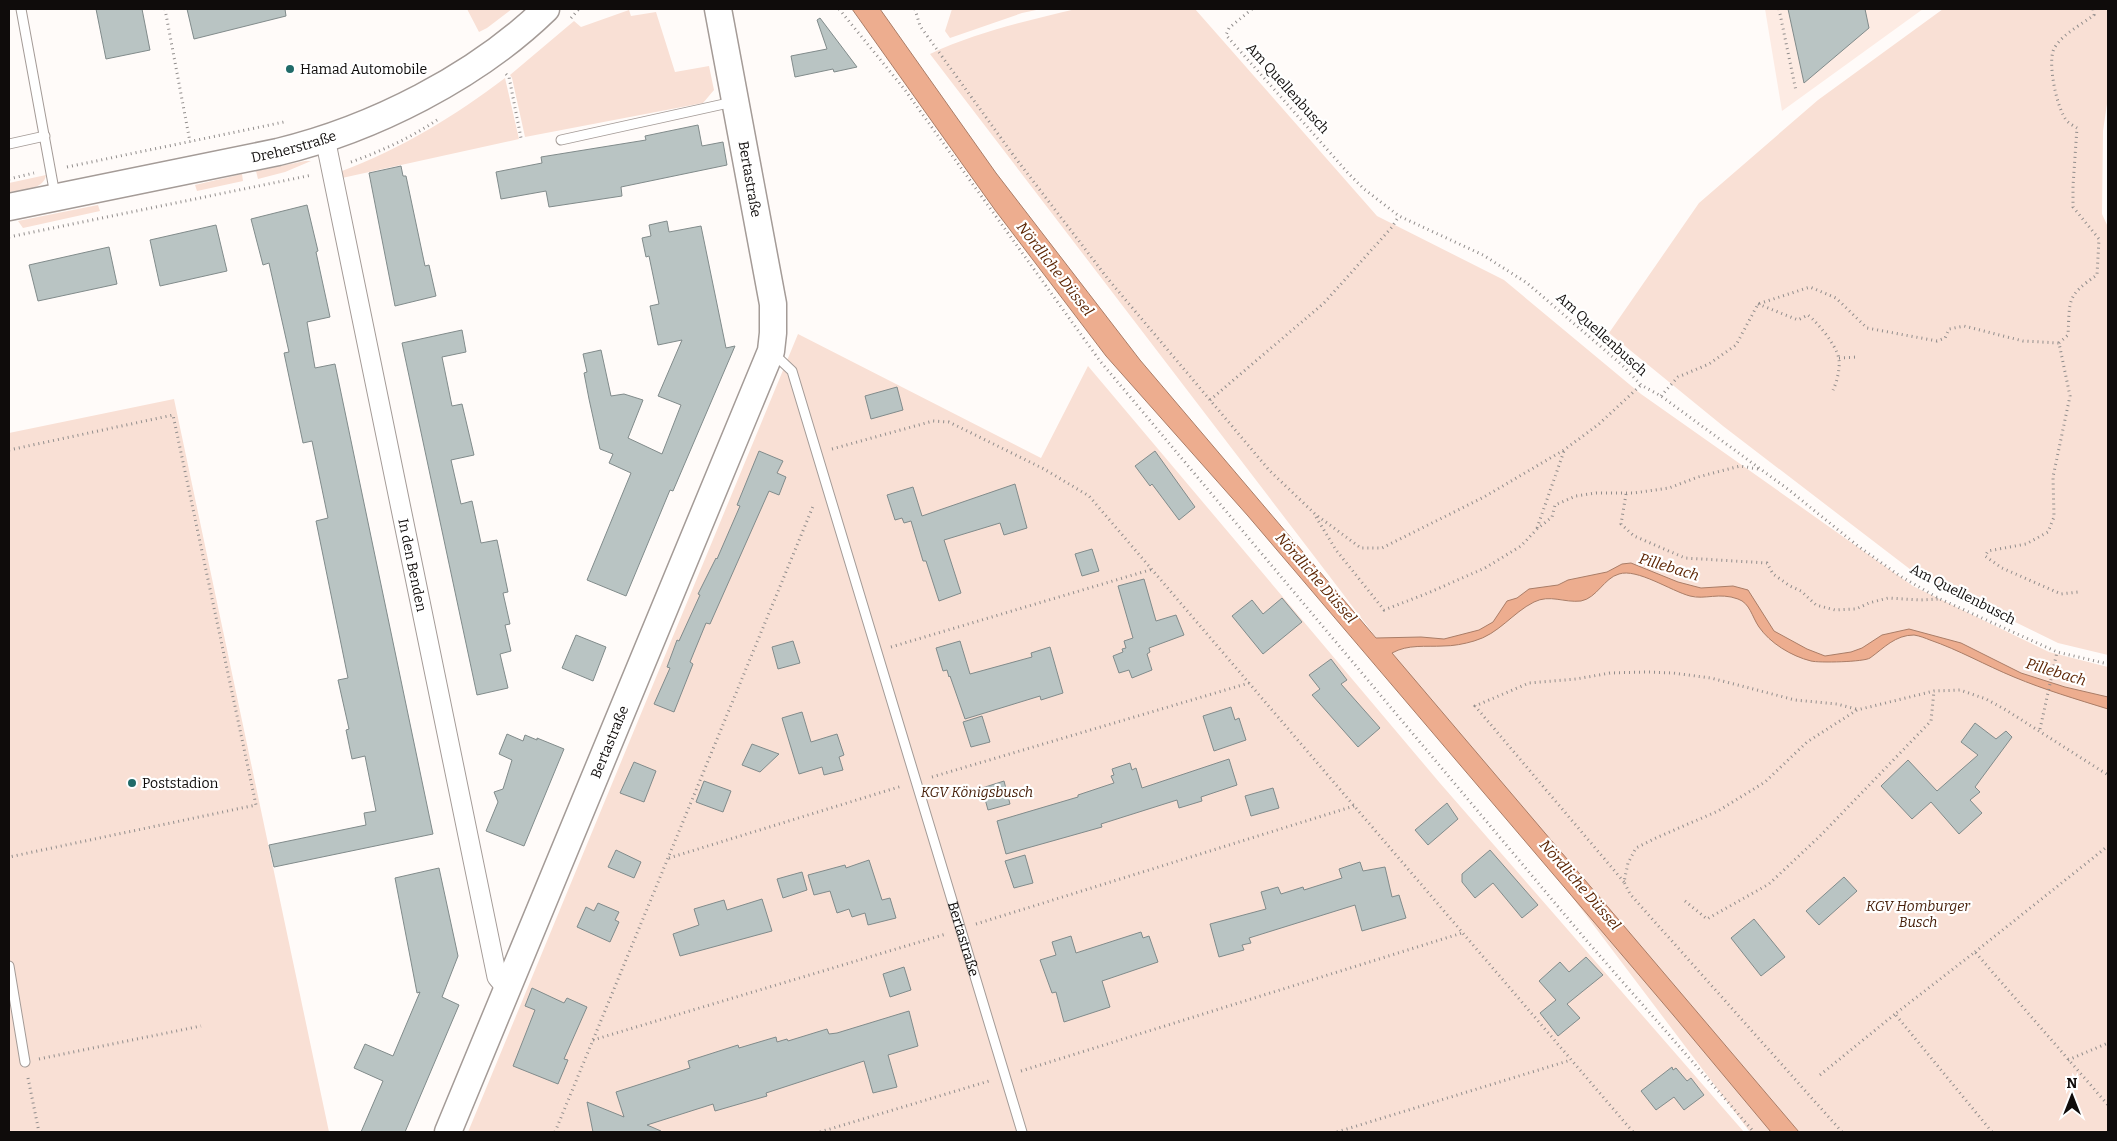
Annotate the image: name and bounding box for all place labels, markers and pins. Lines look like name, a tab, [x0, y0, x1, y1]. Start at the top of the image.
place label: Hamad Automobile	[300, 61, 427, 78]
marker: Hamad Automobile	[284, 63, 296, 75]
place label: Poststadion	[142, 775, 219, 792]
marker: Poststadion	[126, 777, 138, 789]

